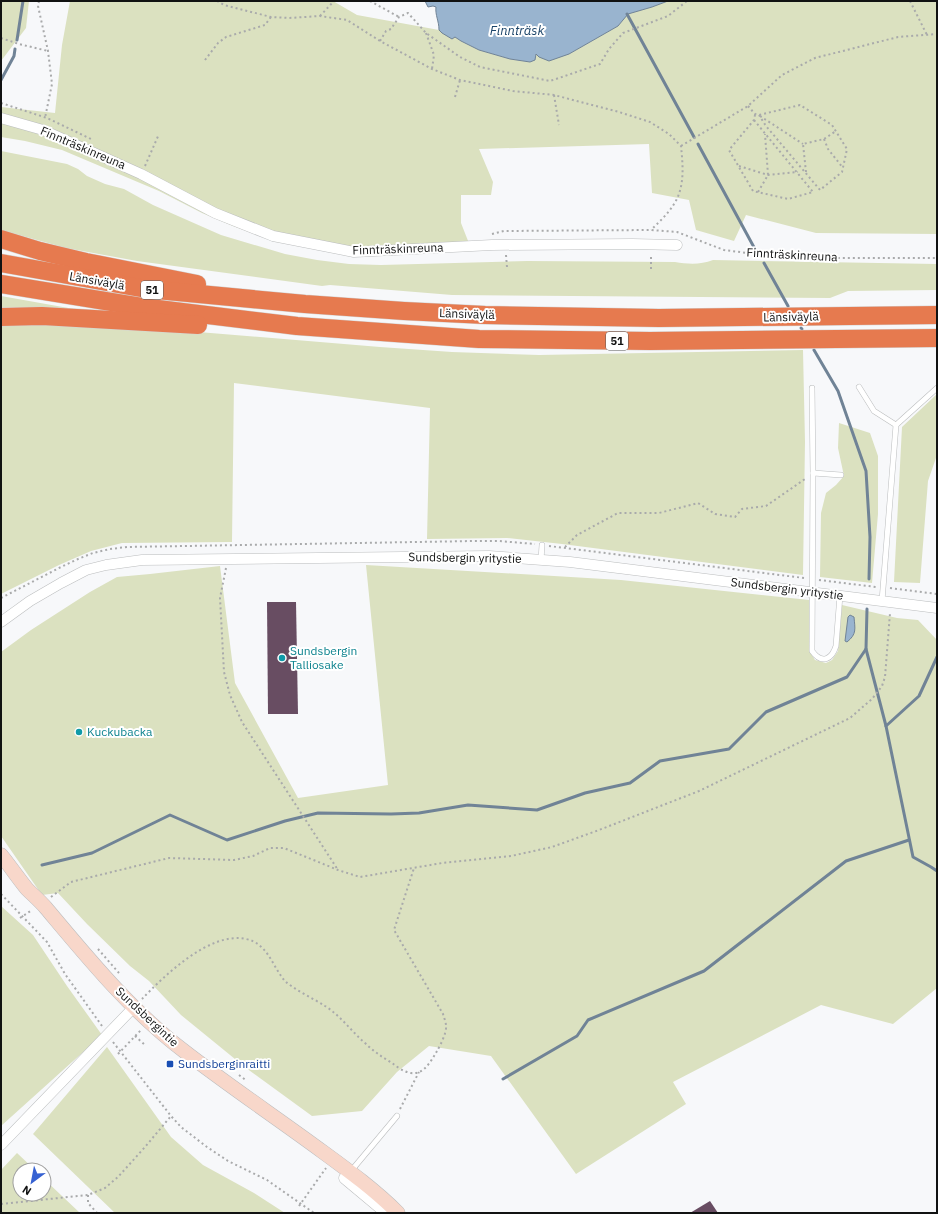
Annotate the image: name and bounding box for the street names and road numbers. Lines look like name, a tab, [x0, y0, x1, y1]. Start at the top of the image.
street label: Finnträskinreuna	[38, 123, 129, 173]
street label: Finnträskinreuna	[352, 239, 444, 258]
street label: Finnträskinreuna	[746, 245, 839, 264]
street label: Länsiväylä	[68, 268, 126, 293]
road number: 51	[141, 281, 163, 299]
street label: Länsiväylä	[439, 305, 496, 322]
street label: Länsiväylä	[763, 309, 820, 324]
road number: 51	[606, 332, 628, 350]
street label: Sundsbergin yritystie	[408, 549, 522, 566]
street label: Sundsbergin yritystie	[730, 574, 845, 603]
street label: Sundsbergintie	[113, 984, 182, 1050]

